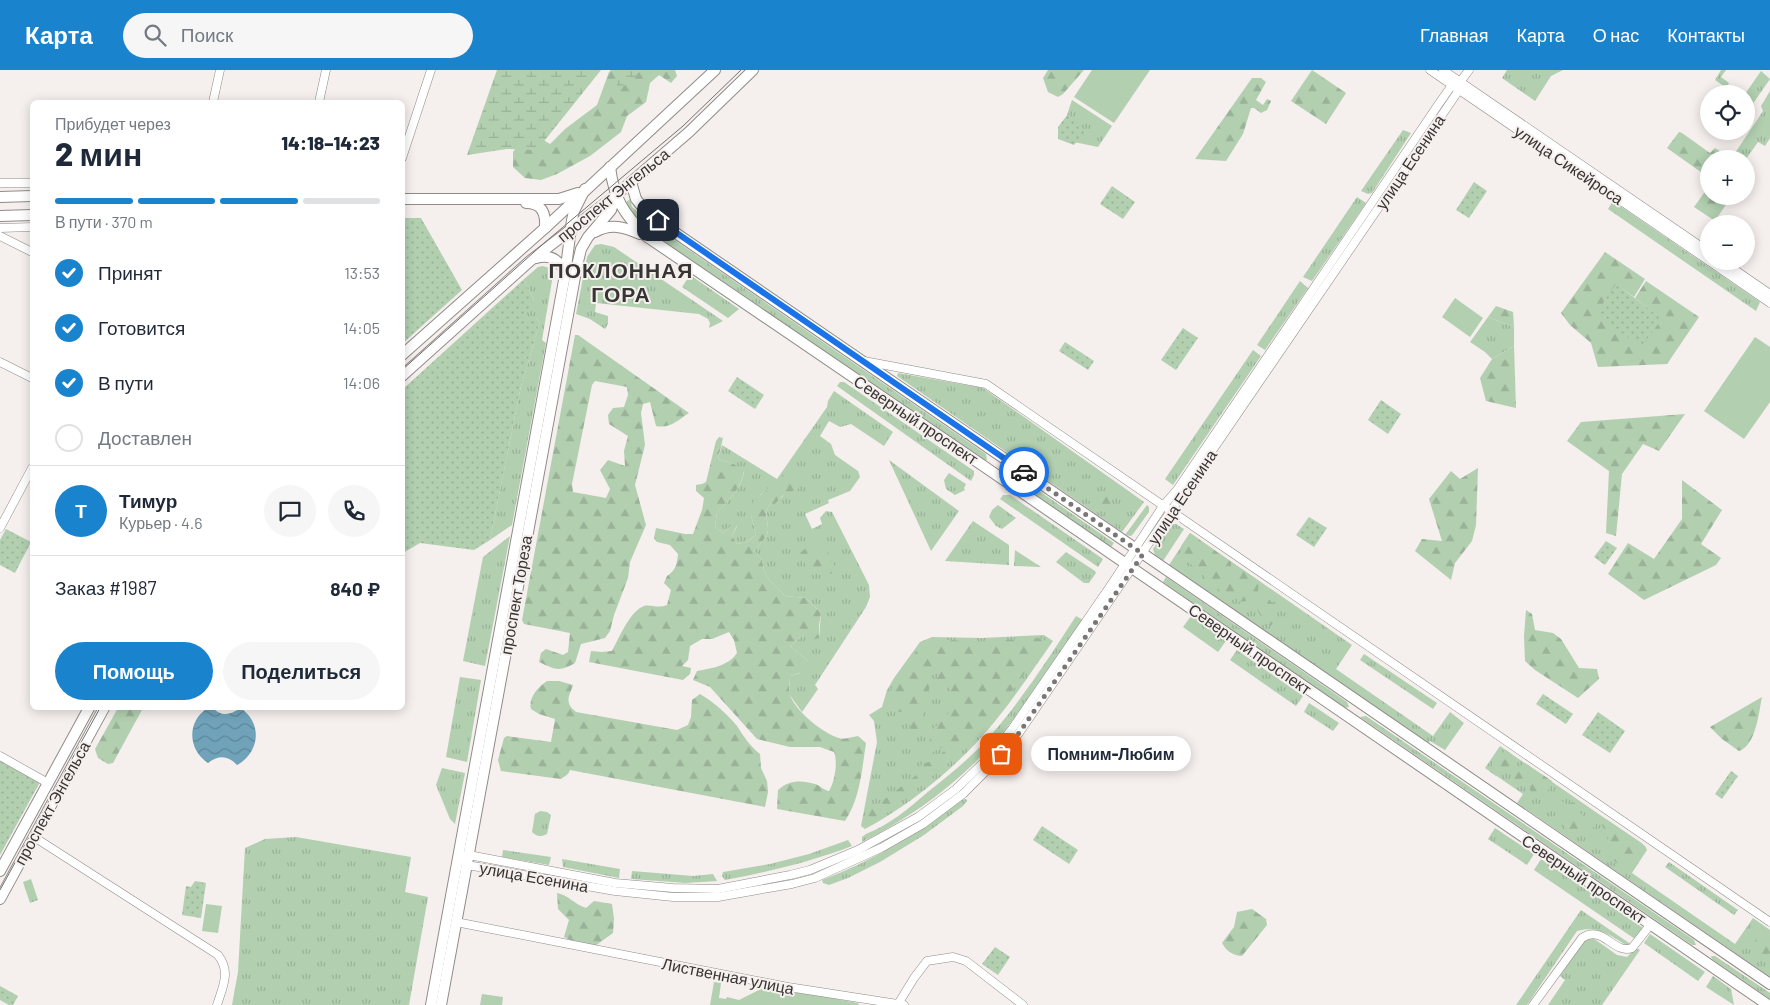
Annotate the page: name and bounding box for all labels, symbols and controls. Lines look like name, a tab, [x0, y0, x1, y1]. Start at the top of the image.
search box	[123, 13, 473, 58]
text: Карта	[25, 20, 93, 49]
icon: search	[141, 21, 169, 49]
text: Поиск	[181, 23, 233, 46]
text: Главная	[1420, 24, 1489, 46]
text: Карта	[1517, 24, 1565, 46]
text: О нас	[1593, 24, 1639, 46]
text: Контакты	[1667, 24, 1745, 46]
map controls	[1700, 85, 1755, 270]
button: locate	[1700, 85, 1755, 140]
street label: улица Есенина	[1371, 111, 1448, 213]
text: Прибудет через	[55, 114, 171, 133]
street label: улица Сикейроса	[1511, 121, 1627, 208]
text: 14:18–14:23	[281, 131, 380, 154]
text: 2 мин	[55, 134, 142, 172]
street label: проспект Энгельса	[553, 144, 673, 246]
button: +	[1700, 150, 1755, 205]
pin	[637, 199, 679, 241]
icon: home	[644, 206, 672, 234]
text: В пути · 370 m	[55, 212, 153, 231]
button: −	[1700, 215, 1755, 270]
district label: ПОКЛОННАЯ ГОРА	[549, 257, 693, 306]
icon: check	[55, 259, 83, 287]
text: Принят	[98, 261, 162, 284]
text: 13:53	[344, 263, 380, 282]
icon: check	[55, 314, 83, 342]
text: Готовится	[98, 316, 185, 339]
text: 14:05	[343, 318, 380, 337]
icon: check	[55, 369, 83, 397]
text: В пути	[98, 371, 154, 394]
street label: Северный проспект	[851, 371, 982, 469]
text: 14:06	[343, 373, 380, 392]
text: Доставлен	[98, 426, 192, 449]
street label: улица Есенина	[1143, 446, 1220, 548]
courier	[999, 447, 1049, 497]
icon: car	[1010, 458, 1038, 486]
button: chat	[264, 485, 316, 537]
button: phone	[328, 485, 380, 537]
text: Тимур	[119, 489, 177, 512]
text: Т	[75, 499, 87, 522]
text: Курьер · 4.6	[119, 513, 202, 532]
street label: проспект Тореза	[496, 534, 535, 656]
text: Заказ #1987	[55, 576, 157, 599]
text: 840 ₽	[330, 577, 380, 600]
street label: Северный проспект	[1185, 599, 1316, 699]
button: Помощь	[55, 642, 213, 700]
button: Поделиться	[223, 642, 380, 700]
pin	[980, 733, 1022, 775]
callout: Помним-Любим	[1031, 736, 1191, 772]
street label: проспект Энгельса	[10, 738, 93, 868]
icon: bag	[987, 740, 1015, 768]
text: Помним-Любим	[1047, 744, 1175, 763]
street label: Северный проспект	[1519, 830, 1650, 928]
street label: улица Есенина	[478, 858, 590, 895]
street label: Лиственная улица	[660, 953, 796, 998]

